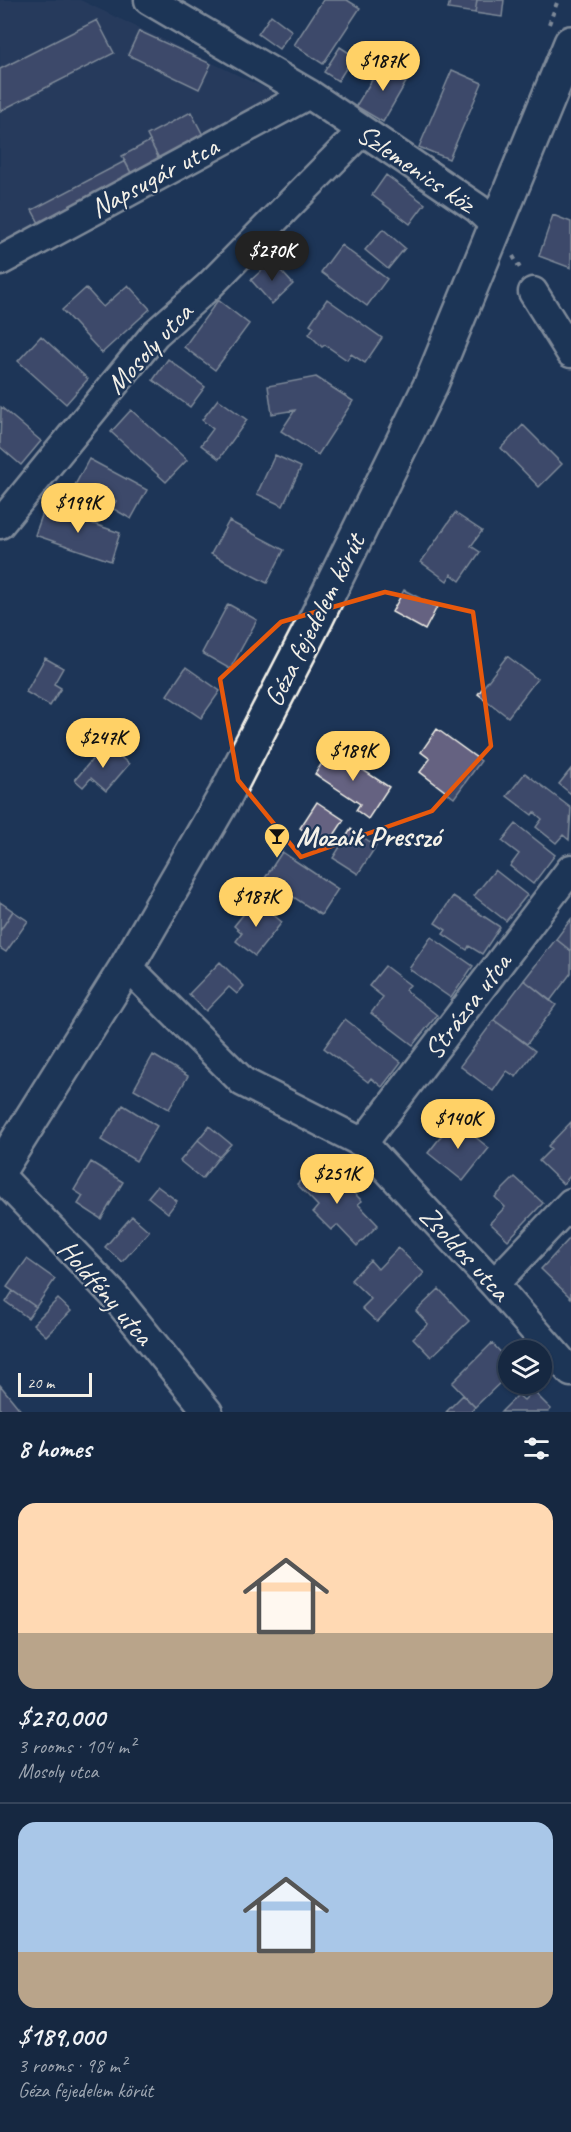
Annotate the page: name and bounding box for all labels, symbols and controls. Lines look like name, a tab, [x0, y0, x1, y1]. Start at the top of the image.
pin: $187K	[341, 41, 425, 92]
text: $187K	[360, 48, 406, 73]
street label: Szlemenics köz	[350, 116, 484, 222]
street label: Napsugár utca	[84, 128, 226, 225]
pin: $270K	[230, 231, 314, 282]
text: $270K	[249, 238, 295, 263]
street label: Mosoly utca	[98, 294, 201, 401]
pin: $199K	[36, 483, 120, 534]
text: $199K	[55, 490, 101, 515]
street label: Géza fejedelem körút	[256, 526, 374, 712]
pin: $247K	[61, 718, 145, 769]
text: $247K	[80, 725, 126, 750]
pin: $189K	[311, 731, 395, 782]
text: $189K	[330, 738, 376, 763]
place label: Mozaik Presszó	[296, 819, 445, 854]
bar icon: Mozaik Presszó	[262, 821, 292, 859]
pin: $187K	[214, 877, 298, 928]
text: $187K	[233, 884, 279, 909]
street label: Strázsa utca	[416, 944, 520, 1066]
pin: $140K	[416, 1099, 500, 1150]
text: $140K	[435, 1106, 481, 1131]
pin: $251K	[295, 1154, 379, 1205]
text: $251K	[314, 1161, 360, 1186]
street label: Zsoldos utca	[412, 1198, 519, 1309]
street label: Holdfény utca	[51, 1232, 162, 1353]
map controls	[498, 1340, 552, 1394]
button: layers	[498, 1340, 552, 1394]
scale bar	[18, 1370, 92, 1398]
text: 20 m	[27, 1373, 54, 1393]
text: 8 homes	[18, 1432, 91, 1465]
icon: filters	[520, 1432, 553, 1465]
icon: home	[232, 1542, 340, 1650]
text: $270,000	[18, 1701, 105, 1734]
text: 3 rooms · 104 m²	[18, 1734, 135, 1759]
text: Mosoly utca	[18, 1759, 98, 1784]
icon: home	[232, 1861, 340, 1969]
text: $189,000	[18, 2020, 105, 2053]
text: 3 rooms · 98 m²	[18, 2053, 126, 2078]
text: Géza fejedelem körút	[18, 2078, 153, 2103]

